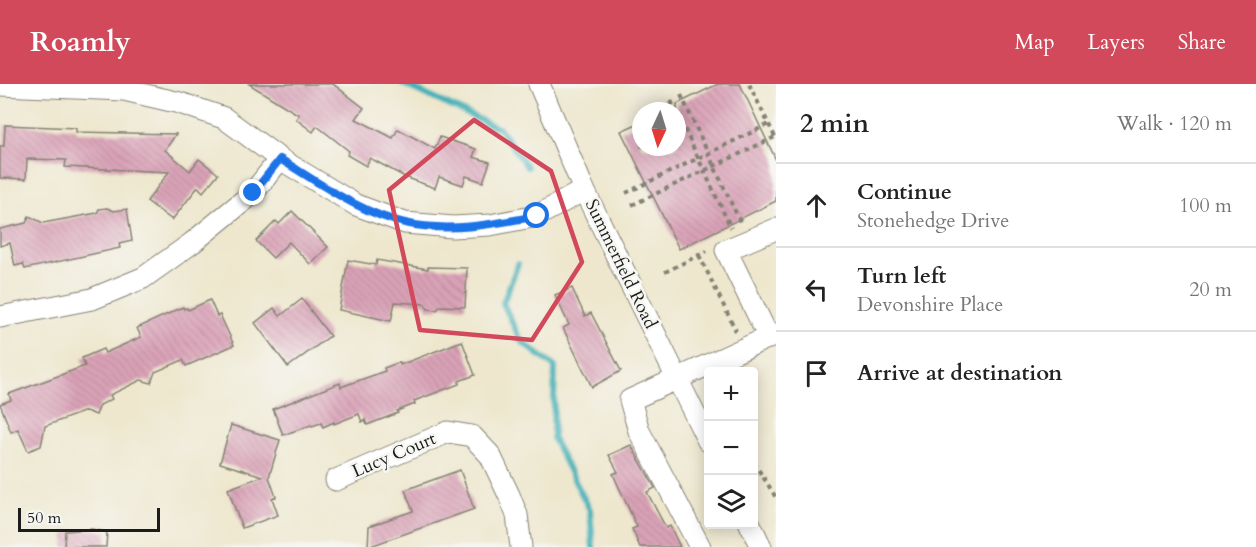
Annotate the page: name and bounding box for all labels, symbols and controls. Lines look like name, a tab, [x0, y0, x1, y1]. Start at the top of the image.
text: Roamly	[30, 23, 131, 61]
text: Map	[1015, 28, 1055, 57]
text: Layers	[1088, 28, 1145, 57]
text: Share	[1178, 28, 1226, 57]
north arrow	[632, 102, 686, 156]
text: 2 min	[800, 106, 869, 141]
text: Walk · 120 m	[1117, 110, 1232, 137]
text: Continue	[857, 177, 952, 207]
route end	[239, 179, 265, 205]
icon: ahead	[800, 189, 833, 222]
text: 100 m	[1179, 192, 1232, 219]
street label: Summerfield Road	[579, 195, 663, 333]
route start	[523, 202, 549, 228]
text: Stonehedge Drive	[857, 207, 1009, 234]
text: Turn left	[857, 261, 946, 291]
icon: left	[800, 273, 833, 306]
text: 20 m	[1189, 276, 1232, 303]
text: Devonshire Place	[857, 291, 1003, 318]
icon: arrive	[800, 357, 833, 390]
text: Arrive at destination	[857, 358, 1062, 388]
map controls	[704, 367, 758, 529]
button: +	[704, 367, 758, 421]
button: −	[704, 421, 758, 475]
street label: Lucy Court	[348, 426, 440, 484]
button: layers	[704, 475, 758, 529]
scale bar	[18, 505, 160, 532]
text: 50 m	[27, 507, 61, 529]

